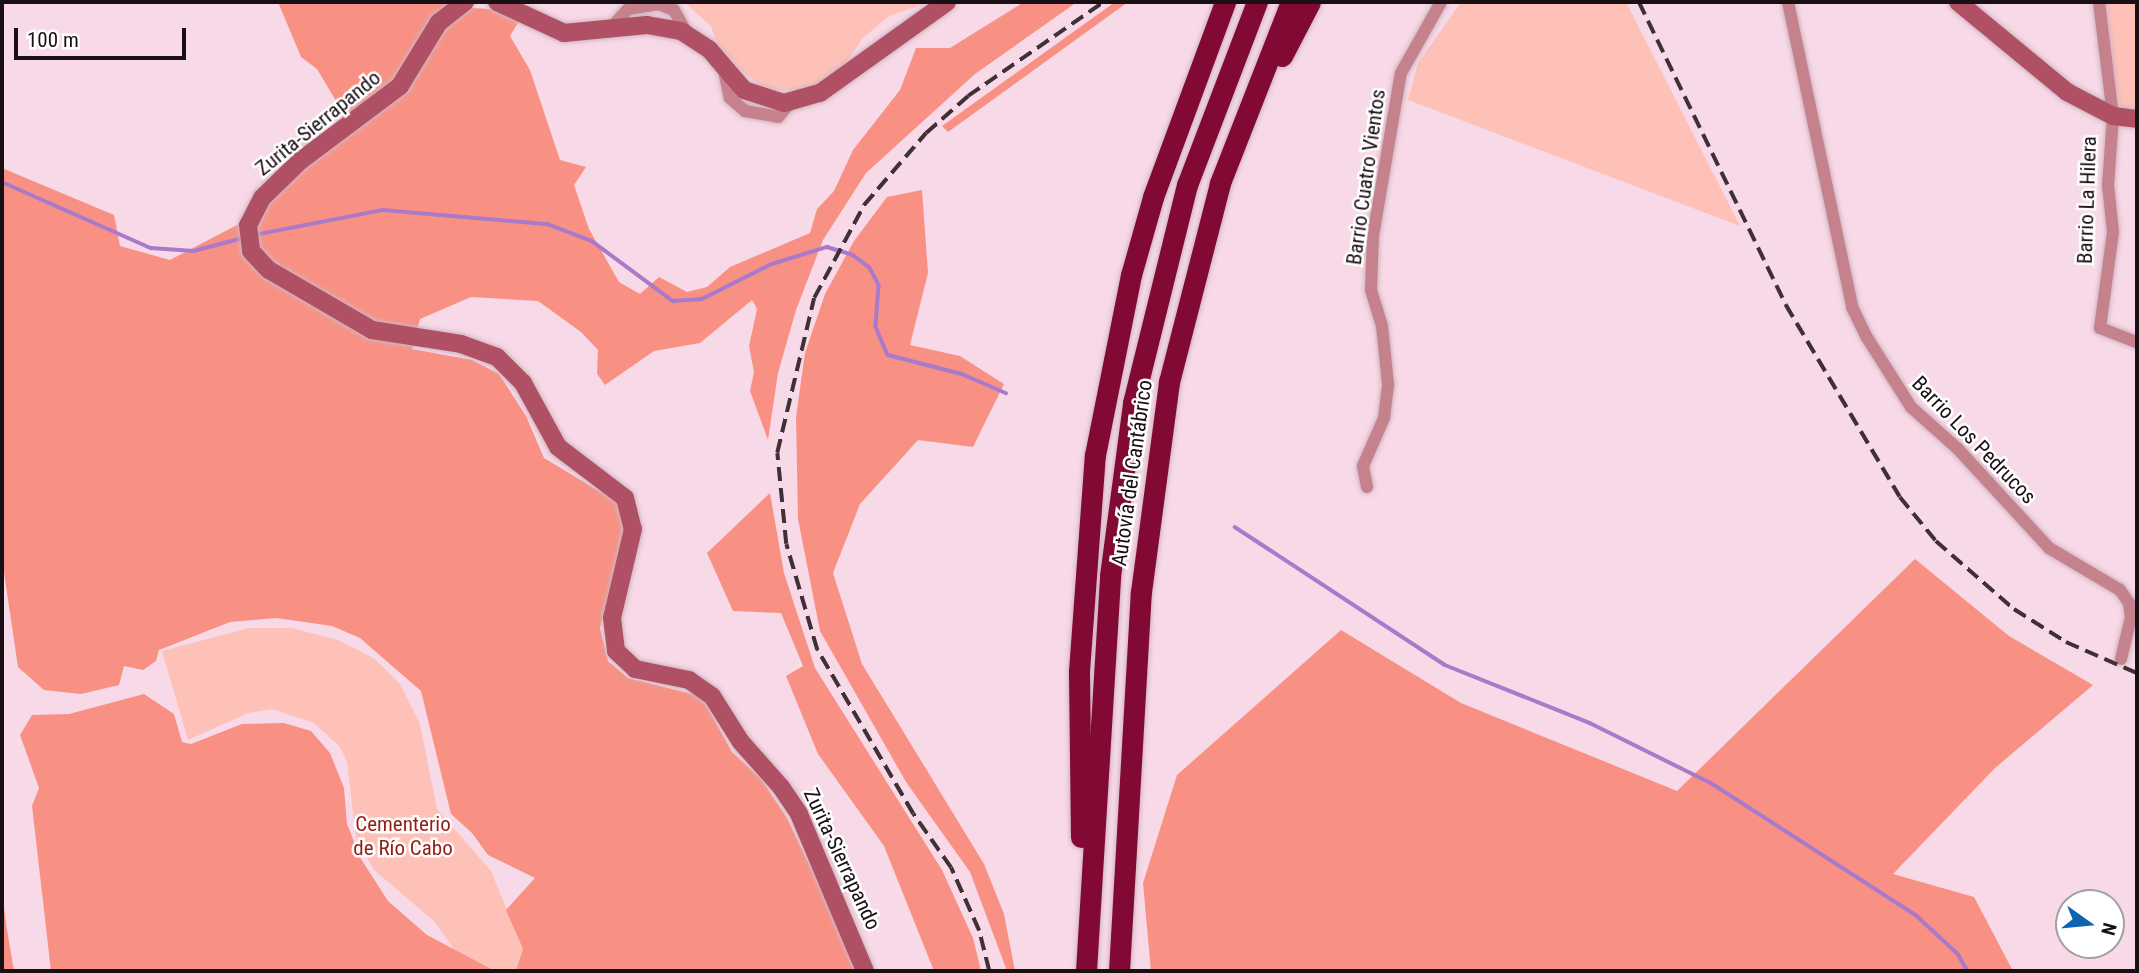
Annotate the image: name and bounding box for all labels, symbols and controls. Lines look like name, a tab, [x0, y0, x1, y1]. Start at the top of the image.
scale bar	[18, 14, 189, 58]
text: 100 m	[27, 28, 79, 52]
street label: Zurita-Sierrapando	[251, 65, 385, 181]
street label: Barrio Cuatro Vientos	[1341, 88, 1391, 266]
street label: Barrio La Hilera	[2072, 136, 2102, 264]
street label: Barrio Los Pedrucos	[1907, 371, 2041, 509]
street label: Autovía del Cantábrico	[1106, 378, 1158, 568]
street label: Zurita-Sierrapando	[798, 784, 886, 934]
park label: Cementerio de Río Cabo	[353, 811, 453, 861]
north arrow	[2055, 889, 2125, 959]
text: N	[2096, 920, 2121, 938]

